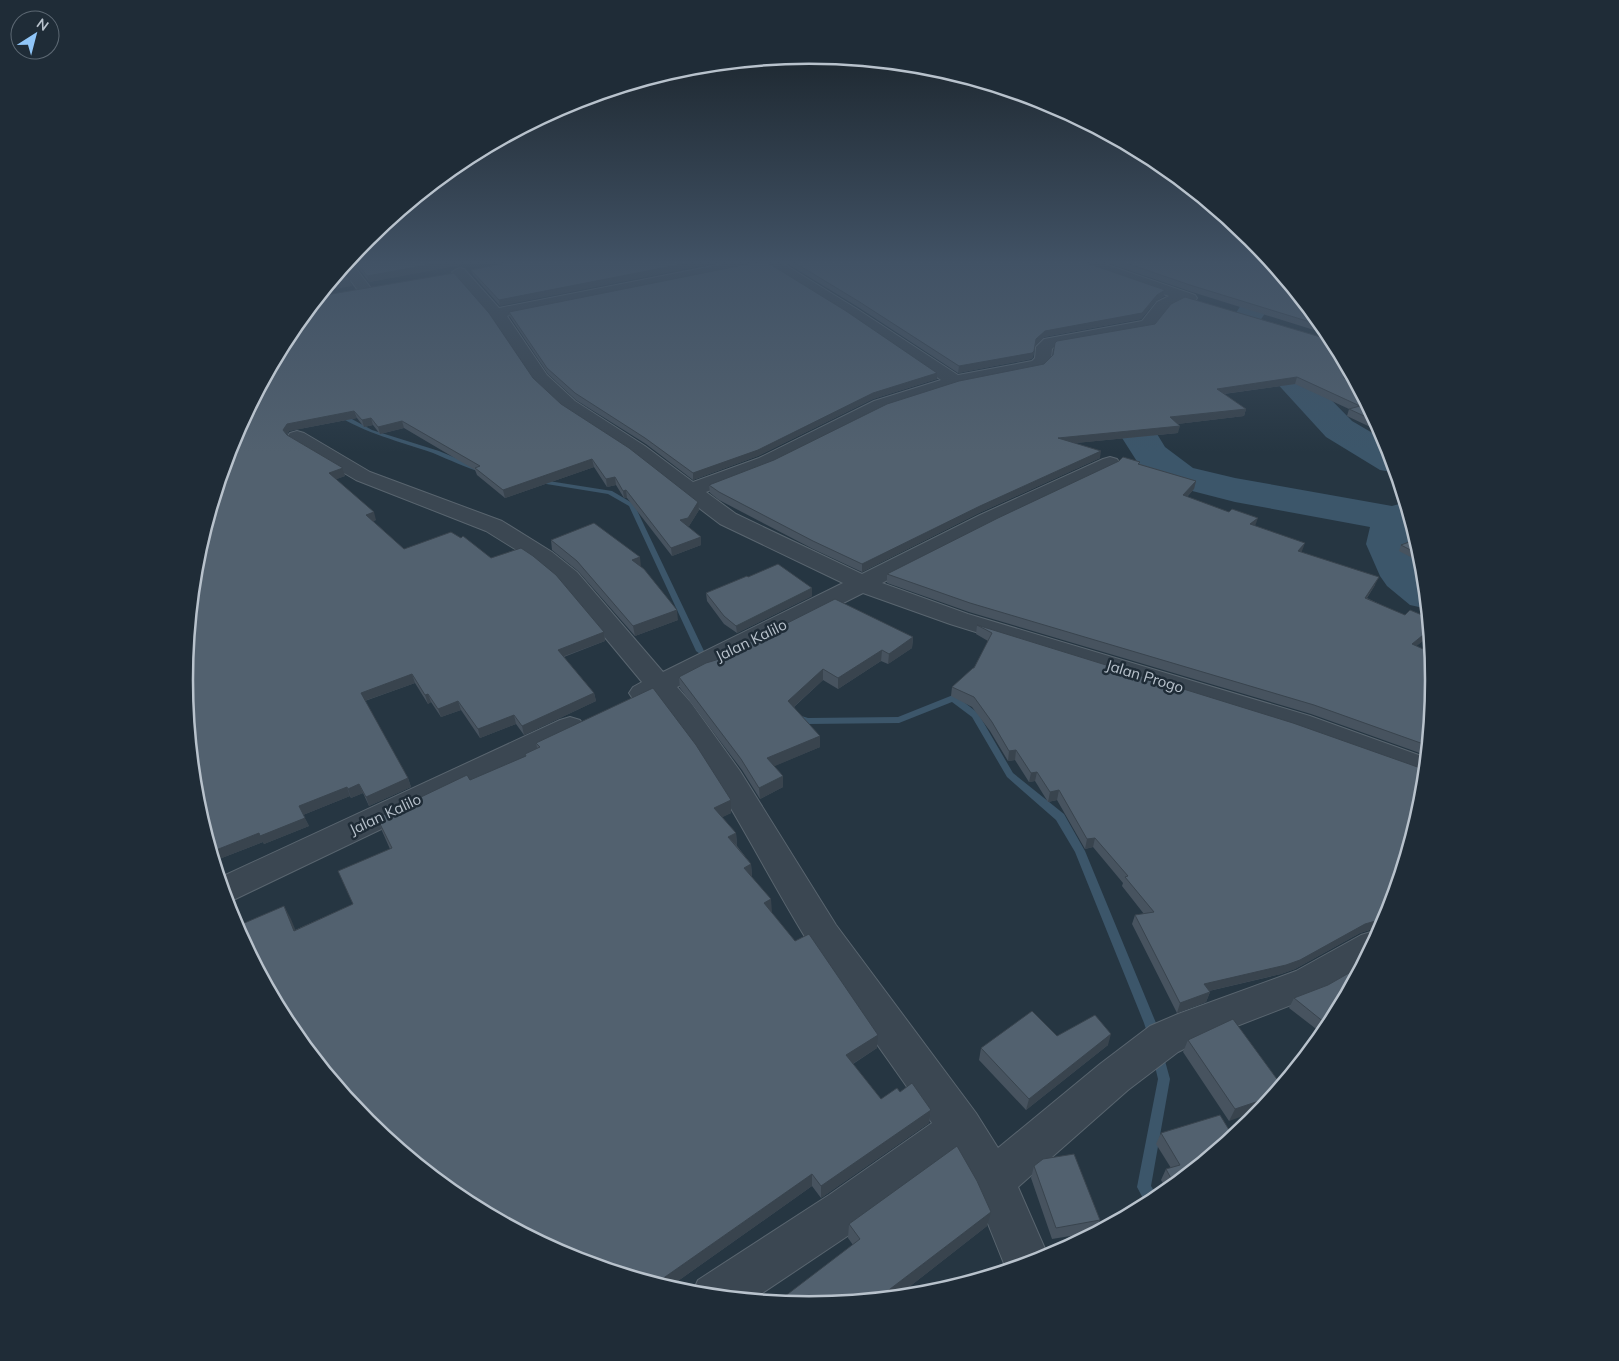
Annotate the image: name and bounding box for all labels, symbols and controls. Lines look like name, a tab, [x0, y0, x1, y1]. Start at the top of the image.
north arrow	[10, 10, 60, 60]
text: N	[33, 14, 52, 35]
street label: Jalan Kalilo	[712, 615, 790, 665]
street label: Jalan Progo	[1104, 655, 1186, 697]
street label: Jalan Kalilo	[346, 789, 424, 839]

